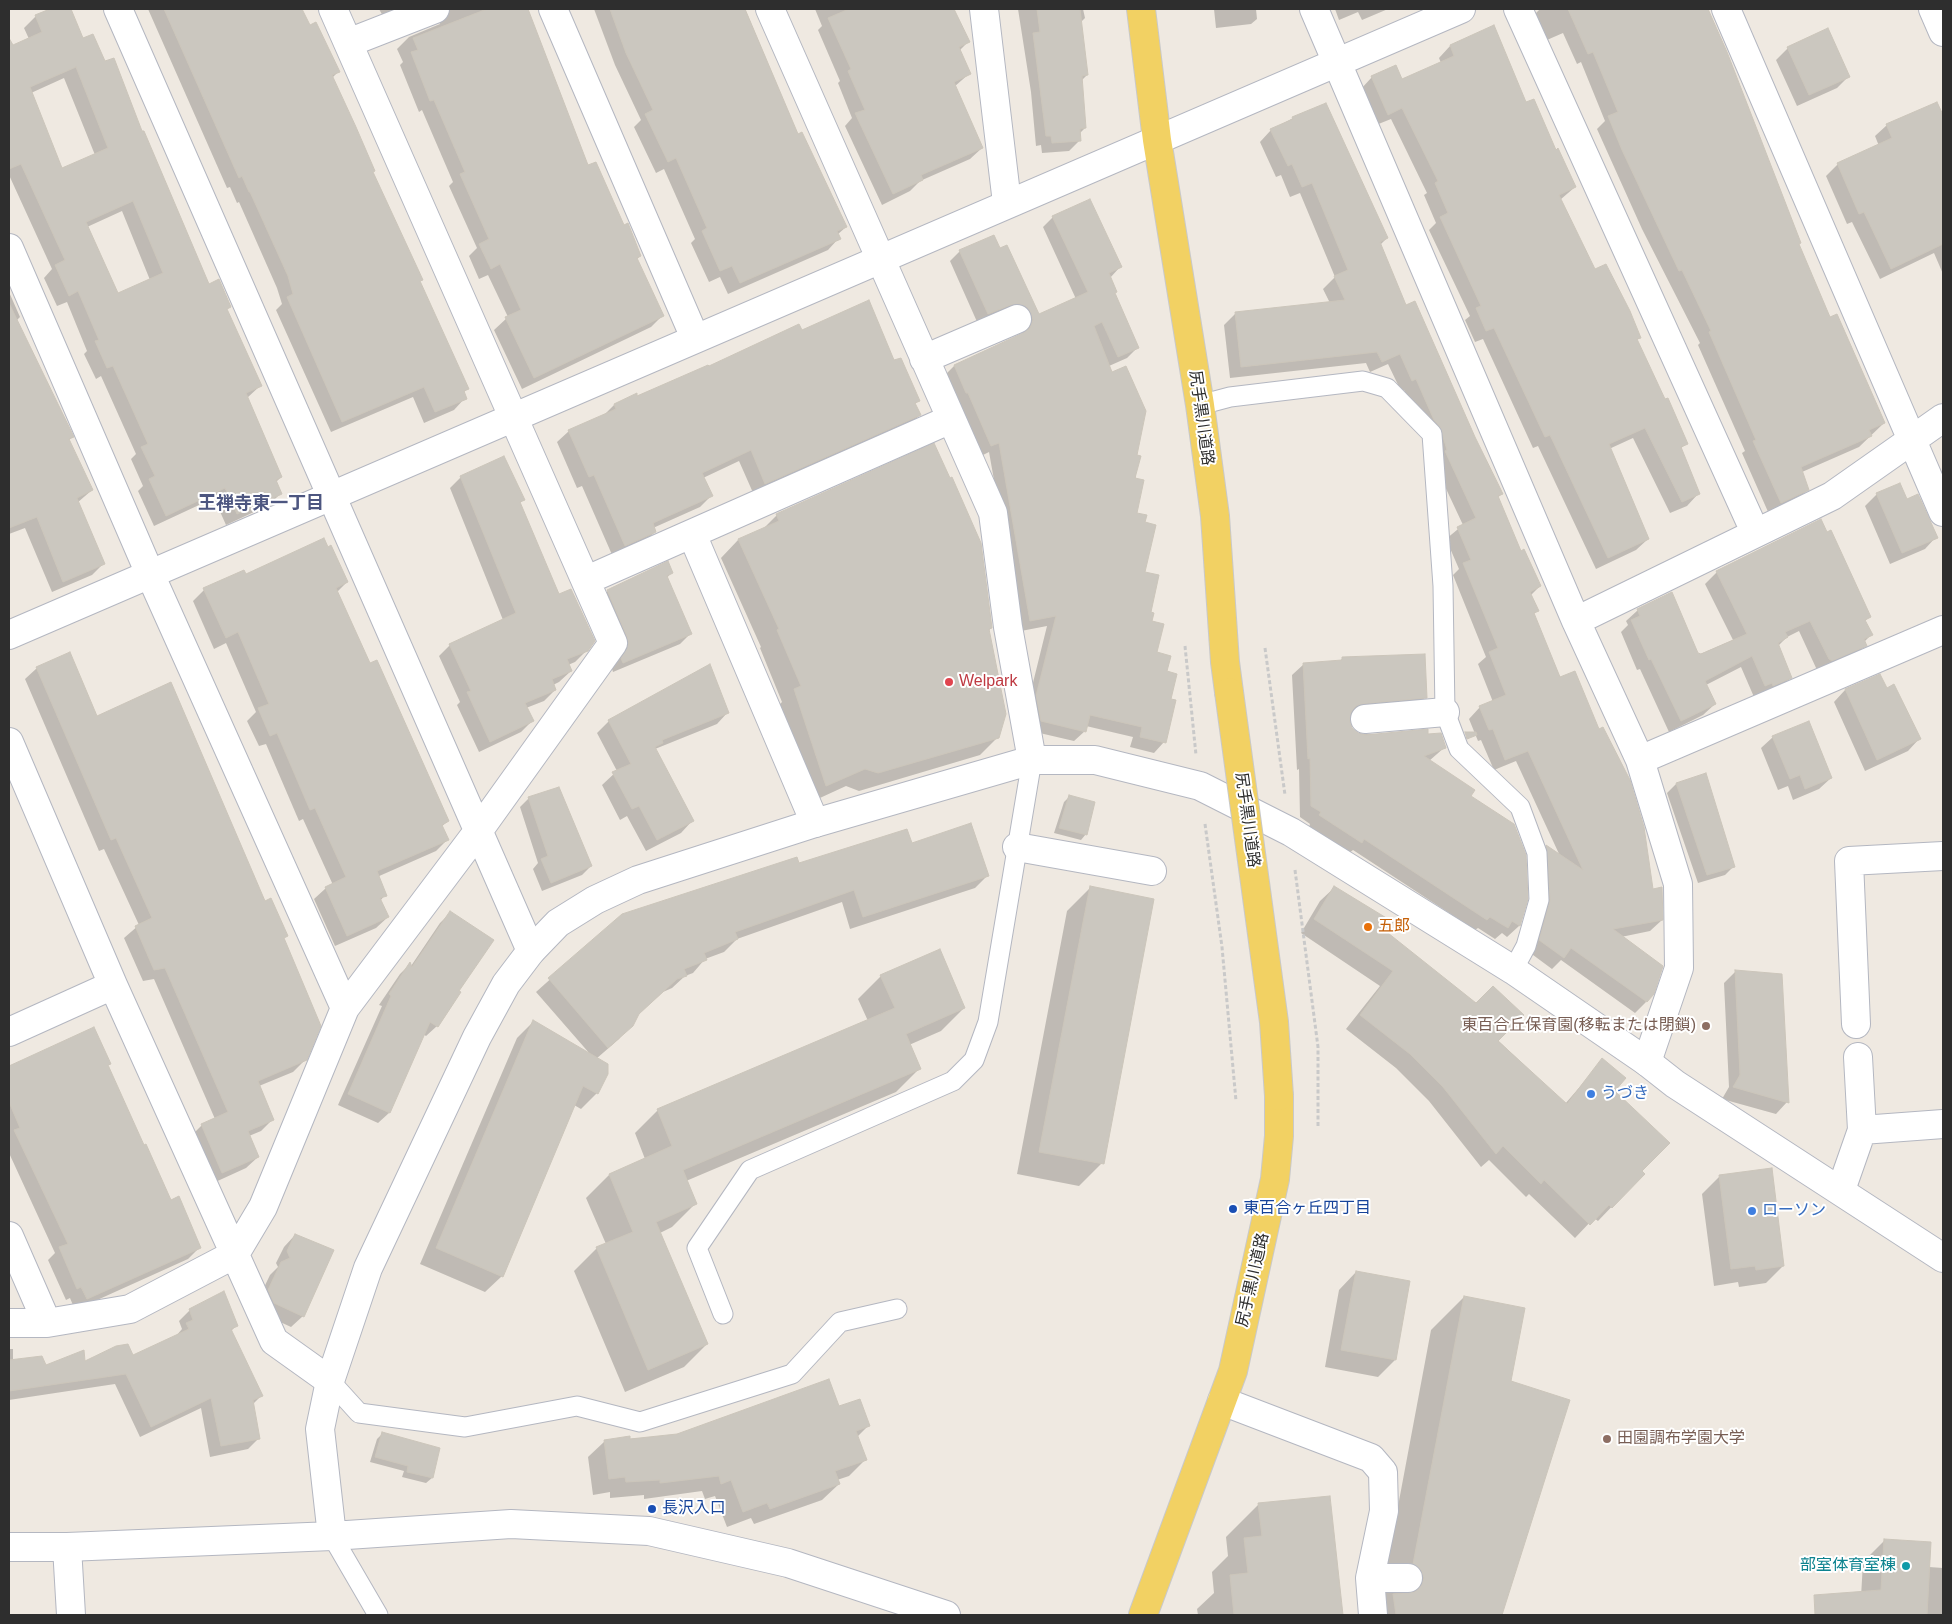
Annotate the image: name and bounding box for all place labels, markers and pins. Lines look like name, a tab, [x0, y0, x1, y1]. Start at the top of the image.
place label: Welpark	[959, 672, 1017, 692]
marker: Welpark	[943, 676, 955, 688]
place label: 五郎	[1378, 917, 1410, 937]
marker: 五郎	[1362, 921, 1374, 933]
place label: 東百合丘保育園(移転または閉鎖)	[1461, 1016, 1696, 1036]
marker: 東百合丘保育園(移転または閉鎖)	[1700, 1020, 1712, 1032]
place label: うづき	[1601, 1084, 1649, 1104]
marker: うづき	[1585, 1088, 1597, 1100]
place label: 東百合ヶ丘四丁目	[1243, 1199, 1371, 1219]
place label: ローソン	[1762, 1201, 1826, 1221]
marker: 東百合ヶ丘四丁目	[1227, 1203, 1239, 1215]
marker: ローソン	[1746, 1205, 1758, 1217]
place label: 田園調布学園大学	[1617, 1429, 1745, 1449]
marker: 田園調布学園大学	[1601, 1433, 1613, 1445]
place label: 長沢入口	[662, 1499, 726, 1519]
marker: 長沢入口	[646, 1503, 658, 1515]
place label: 部室体育室棟	[1800, 1556, 1896, 1576]
marker: 部室体育室棟	[1900, 1560, 1912, 1572]

